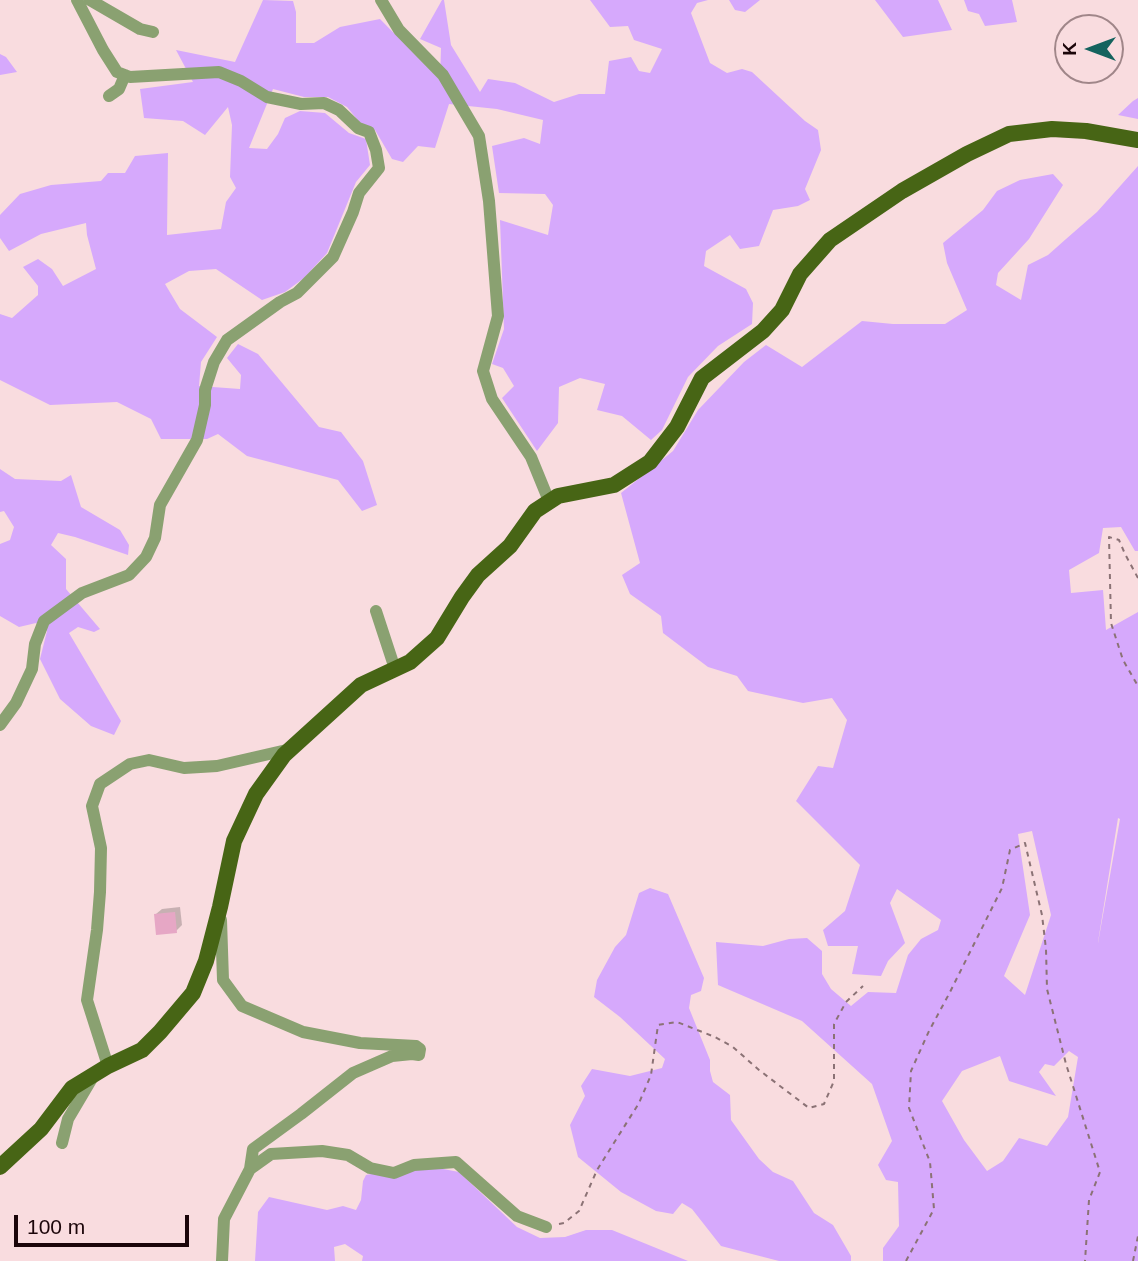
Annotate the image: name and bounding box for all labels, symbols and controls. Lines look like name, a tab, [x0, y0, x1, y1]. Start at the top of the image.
north arrow	[1054, 14, 1124, 84]
text: K	[1059, 42, 1080, 56]
scale bar	[18, 1202, 192, 1246]
text: 100 m	[27, 1215, 85, 1238]

